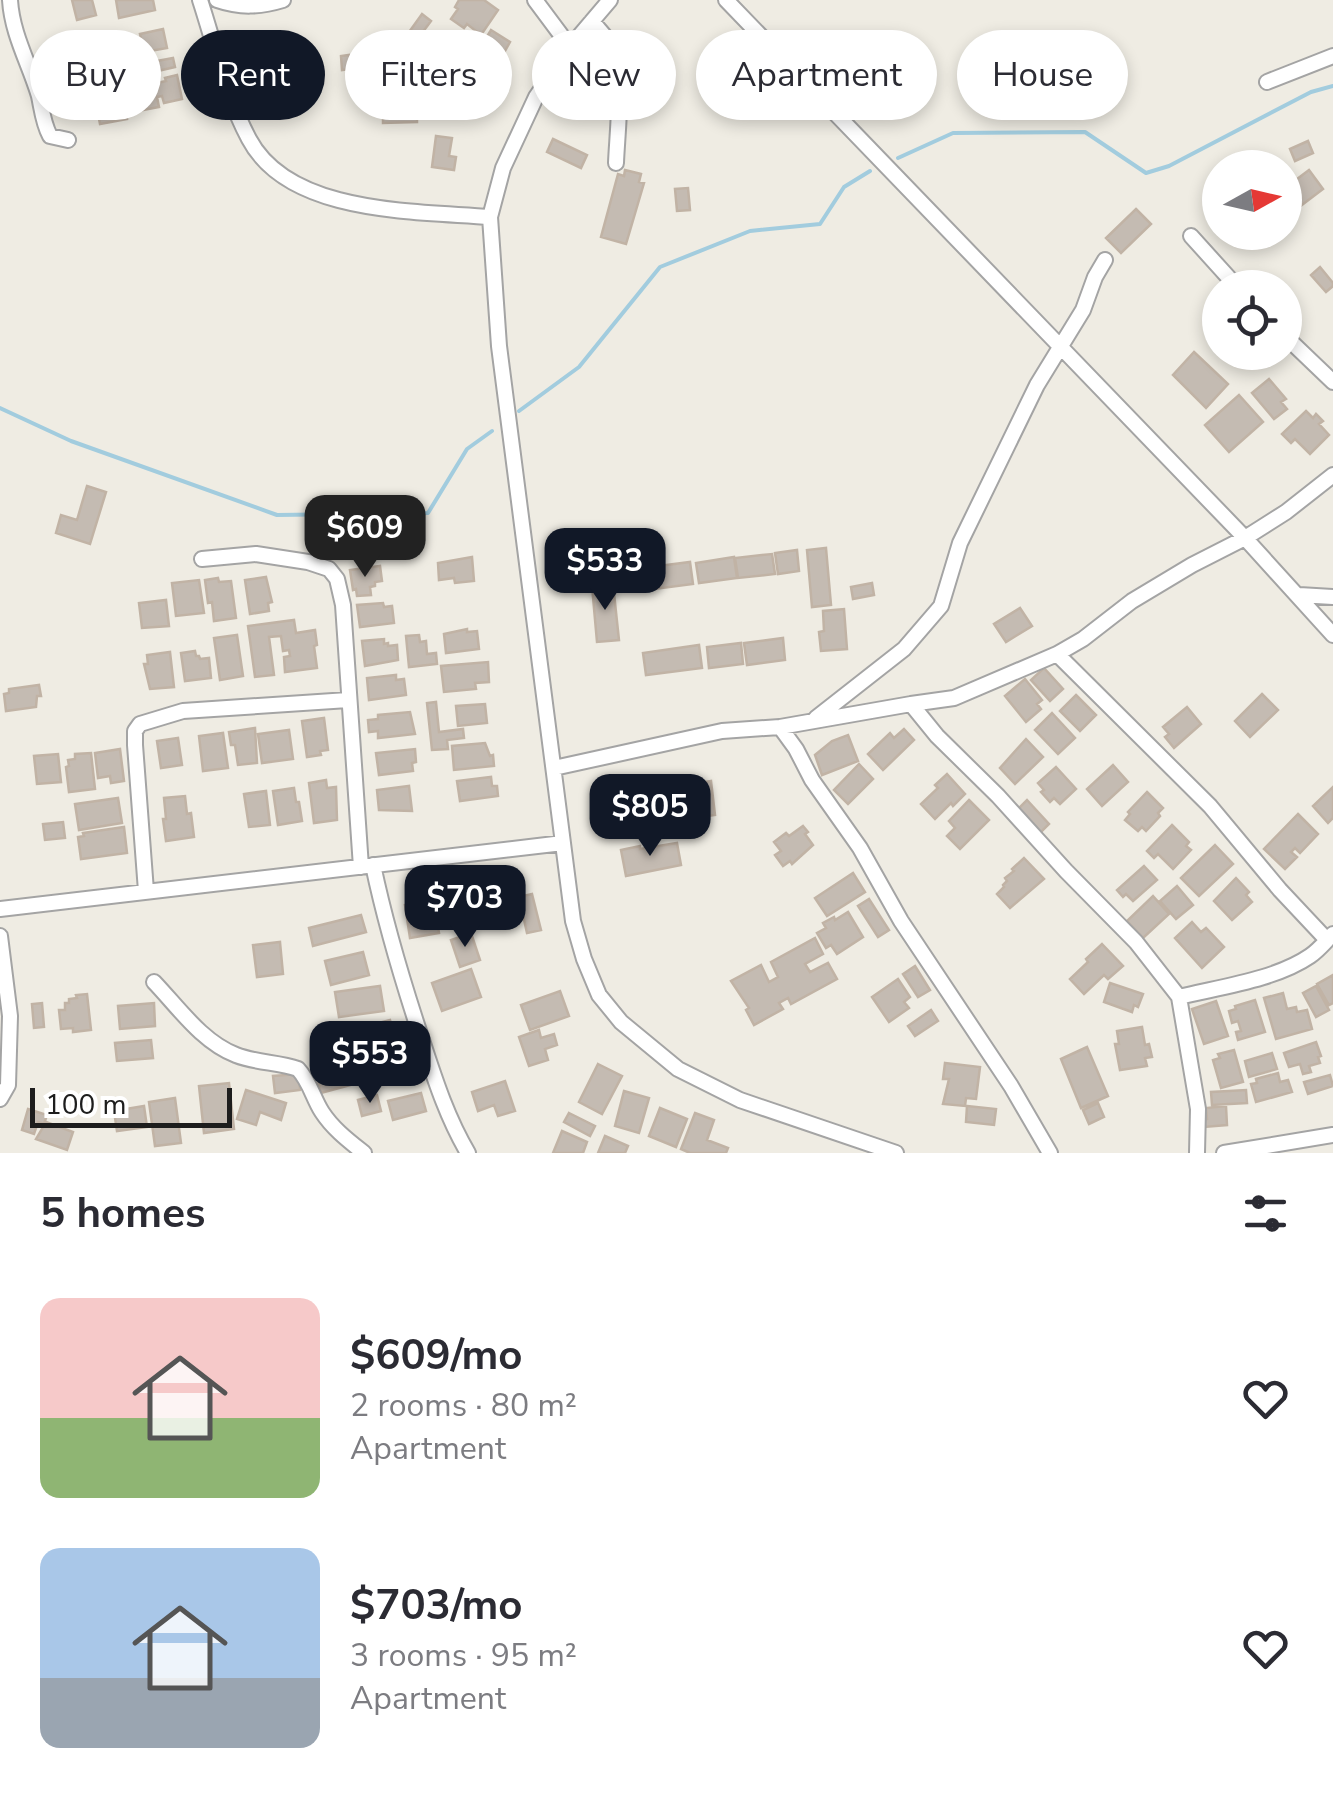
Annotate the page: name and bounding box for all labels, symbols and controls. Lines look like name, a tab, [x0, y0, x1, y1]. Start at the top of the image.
chip: Buy	[30, 30, 161, 120]
chip: Rent	[181, 30, 325, 120]
chip: Filters	[345, 30, 512, 120]
chip: New	[532, 30, 676, 120]
chip: Apartment	[696, 30, 937, 120]
chip: House	[957, 30, 1128, 120]
north arrow	[1202, 150, 1302, 250]
map controls	[1202, 150, 1302, 370]
button: locate	[1202, 270, 1302, 370]
pin: $609	[306, 495, 424, 580]
text: $609	[327, 506, 403, 549]
pin: $533	[546, 528, 664, 613]
text: $533	[567, 539, 643, 582]
pin: $805	[591, 774, 709, 859]
text: $805	[612, 785, 688, 828]
pin: $703	[406, 865, 524, 950]
text: $703	[427, 876, 503, 919]
pin: $553	[311, 1021, 429, 1106]
text: $553	[332, 1032, 408, 1075]
scale bar	[30, 1083, 232, 1128]
text: 100 m	[45, 1086, 127, 1124]
text: 5 homes	[40, 1185, 205, 1242]
icon: filters	[1238, 1186, 1293, 1241]
text: $609/mo	[350, 1327, 522, 1384]
icon: home	[120, 1338, 240, 1458]
icon: heart	[1238, 1371, 1293, 1426]
text: 2 rooms · 80 m²	[350, 1384, 577, 1427]
text: Apartment	[350, 1427, 506, 1470]
text: $703/mo	[350, 1577, 522, 1634]
icon: home	[120, 1588, 240, 1708]
icon: heart	[1238, 1621, 1293, 1676]
text: 3 rooms · 95 m²	[350, 1634, 577, 1677]
text: Apartment	[350, 1677, 506, 1720]

